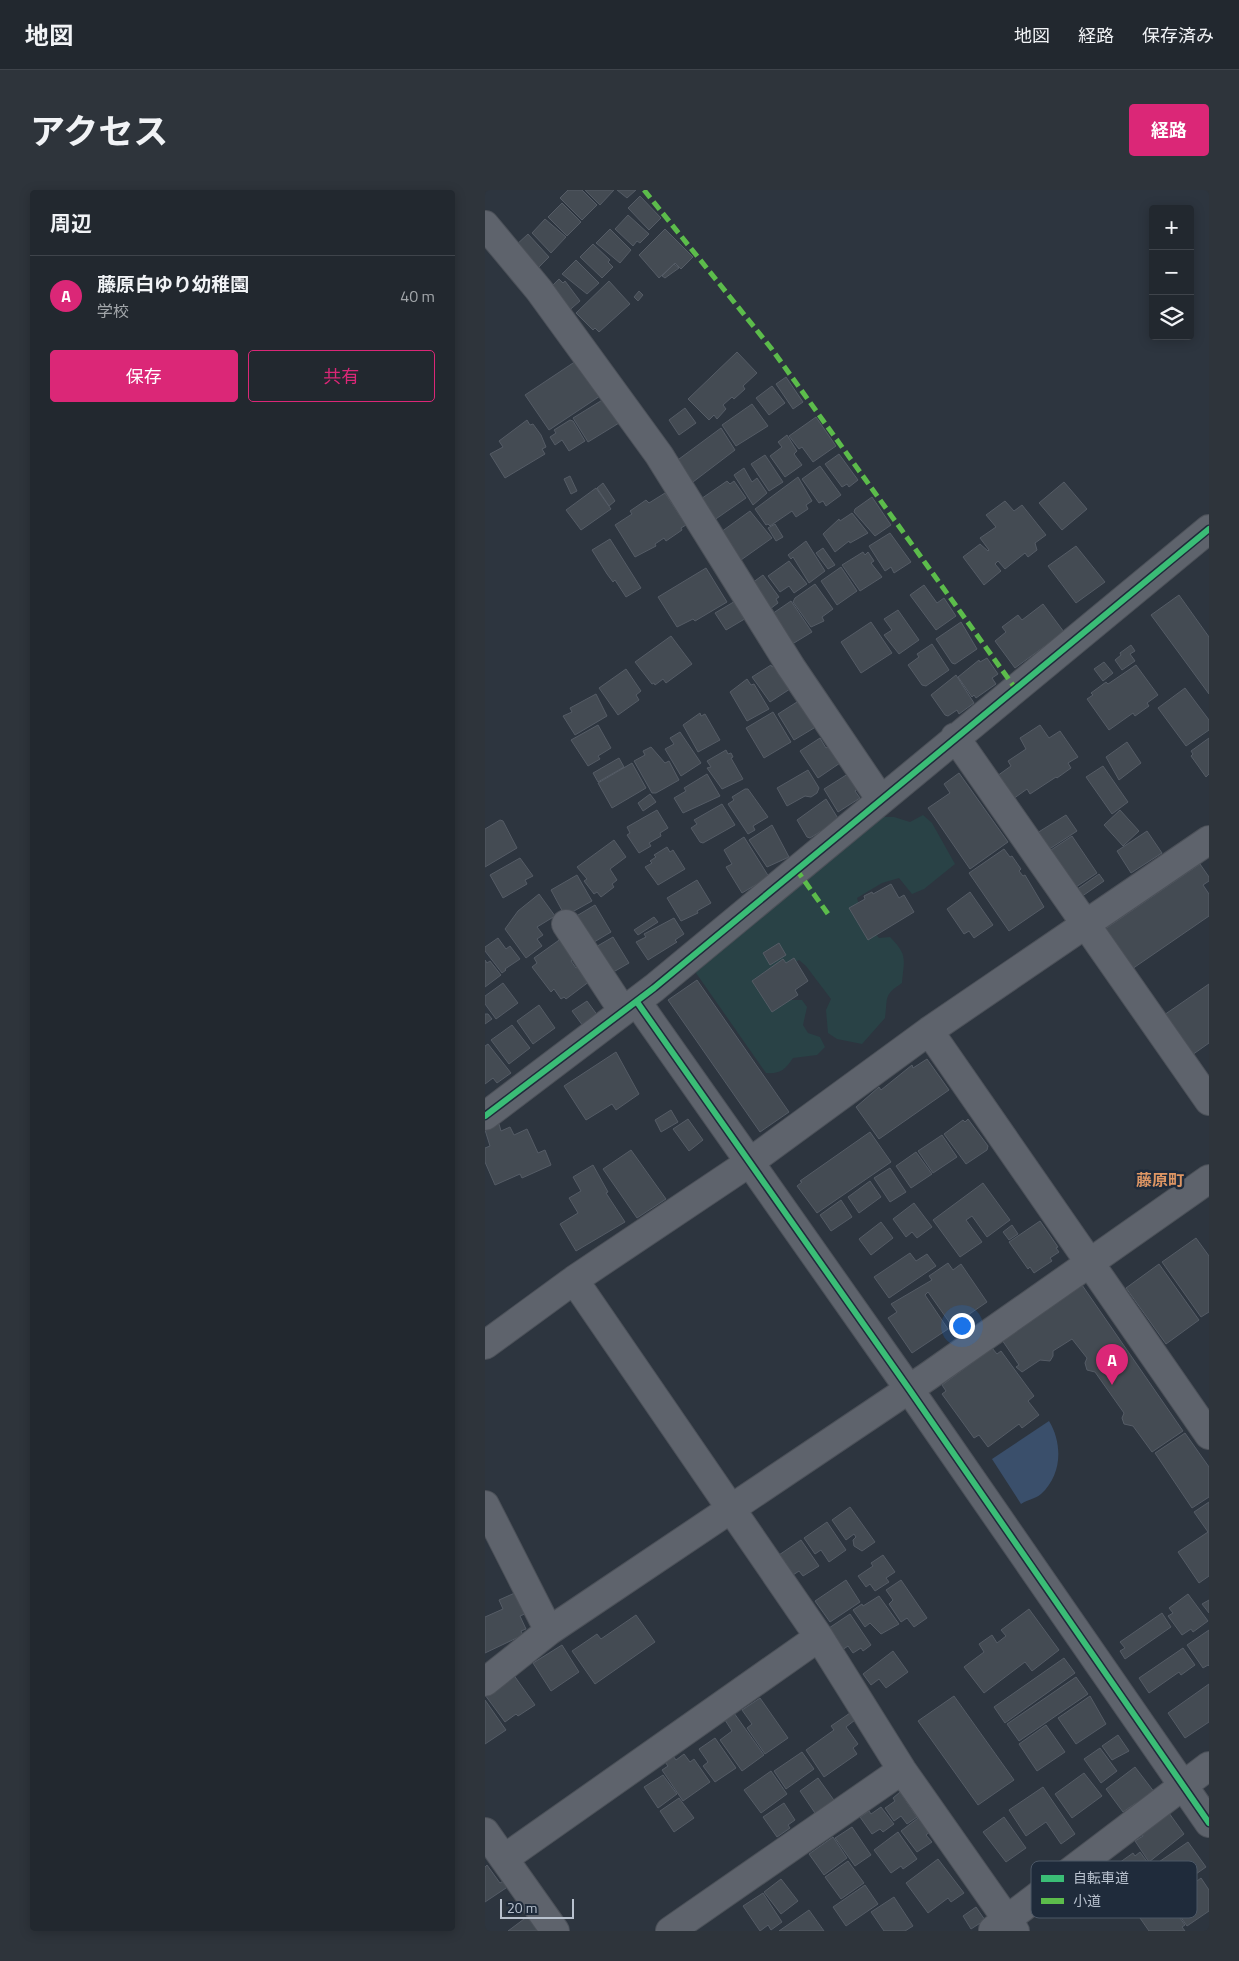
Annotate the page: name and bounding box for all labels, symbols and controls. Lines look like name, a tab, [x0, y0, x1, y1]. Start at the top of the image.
text: 地図	[25, 17, 73, 53]
text: 地図	[1014, 22, 1050, 49]
text: 経路	[1078, 22, 1114, 49]
text: 保存済み	[1142, 22, 1214, 49]
text: アクセス	[30, 104, 168, 158]
button: 経路	[1129, 104, 1209, 156]
map controls	[1149, 205, 1194, 340]
button: +	[1149, 205, 1194, 250]
text: 周辺	[50, 207, 92, 239]
button: −	[1149, 250, 1194, 295]
text: 藤原白ゆり幼稚園	[97, 269, 249, 298]
text: A	[61, 284, 71, 308]
text: 40 m	[400, 284, 435, 308]
button: layers	[1149, 295, 1194, 340]
text: 学校	[97, 299, 129, 323]
button: 保存	[50, 350, 238, 402]
button: 共有	[248, 350, 435, 402]
district label: 藤原町	[1136, 1168, 1184, 1192]
your location	[949, 1313, 975, 1339]
pin: A	[1096, 1344, 1128, 1385]
legend	[1031, 1861, 1197, 1918]
text: 自転車道	[1073, 1867, 1129, 1888]
text: 小道	[1073, 1890, 1101, 1911]
scale bar	[500, 1896, 574, 1919]
text: 20 m	[507, 1897, 537, 1918]

